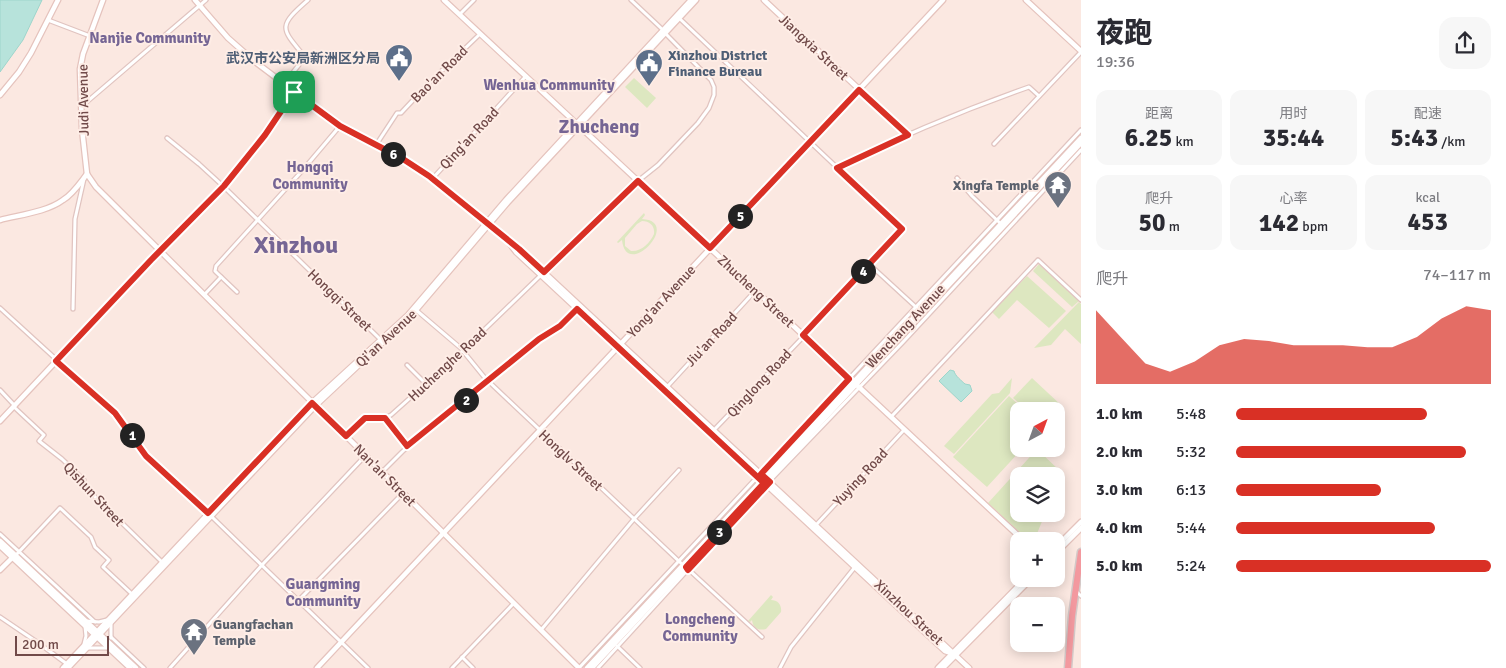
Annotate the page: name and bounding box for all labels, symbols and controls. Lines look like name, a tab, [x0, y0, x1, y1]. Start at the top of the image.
street label: Jiangxia Street	[775, 11, 852, 84]
text: 夜跑	[1096, 16, 1152, 50]
button: share	[1439, 17, 1491, 69]
district label: Nanjie Community	[89, 29, 211, 47]
street label: Bao'an Road	[407, 42, 471, 106]
public building icon: 武汉市公安局新洲区分局	[384, 43, 414, 82]
place label: Xinzhou District Finance Bureau	[668, 47, 768, 80]
public building icon: Xinzhou District Finance Bureau	[634, 48, 664, 87]
place label: 武汉市公安局新洲区分局	[226, 50, 380, 67]
text: 19:36	[1096, 52, 1135, 72]
street label: Judi Avenue	[74, 64, 93, 136]
pin	[273, 71, 315, 113]
district label: Wenhua Community	[483, 76, 615, 94]
icon: arrive	[280, 78, 308, 106]
street label: Qing'an Road	[436, 104, 502, 173]
text: 距离	[1145, 105, 1173, 122]
text: 用时	[1279, 105, 1307, 122]
text: 配速	[1414, 105, 1442, 122]
district label: Zhucheng	[558, 115, 640, 139]
text: 6.25	[1125, 122, 1172, 153]
text: 35:44	[1263, 122, 1324, 153]
text: 5:43	[1390, 122, 1438, 153]
text: km	[1172, 133, 1194, 150]
text: /km	[1438, 133, 1465, 150]
pin: 6	[380, 142, 406, 166]
text: 6	[390, 146, 397, 163]
district label: Hongqi Community	[272, 158, 348, 193]
temple icon: Xingfa Temple	[1043, 170, 1073, 209]
place label: Xingfa Temple	[953, 177, 1039, 194]
text: kcal	[1416, 189, 1440, 206]
text: 爬升	[1145, 190, 1173, 207]
text: 心率	[1279, 190, 1307, 207]
pin: 5	[728, 204, 752, 228]
text: 453	[1408, 206, 1448, 237]
text: 50	[1139, 207, 1166, 238]
text: 142	[1259, 207, 1299, 238]
text: 5	[737, 208, 744, 225]
text: m	[1166, 218, 1180, 235]
text: bpm	[1299, 218, 1328, 235]
district label: Xinzhou	[254, 230, 338, 260]
street label: Zhucheng Street	[714, 251, 798, 331]
pin: 4	[850, 258, 876, 284]
street label: Yong'an Avenue	[623, 262, 699, 341]
text: 4	[860, 263, 867, 280]
text: 74–117 m	[1423, 265, 1491, 285]
street label: Hongqi Street	[304, 266, 375, 335]
text: 爬升	[1096, 269, 1128, 289]
street label: Wenchang Avenue	[862, 281, 949, 372]
street label: Qi'an Avenue	[352, 306, 420, 371]
street label: Jiu'an Road	[682, 309, 741, 370]
street label: Huchenghe Road	[405, 324, 490, 405]
street label: Qinglong Road	[723, 346, 795, 421]
pin: 2	[454, 388, 478, 412]
text: 2	[463, 392, 470, 409]
north arrow	[1010, 402, 1065, 458]
map controls	[1010, 402, 1065, 652]
text: 1.0 km	[1096, 404, 1143, 424]
text: 5:48	[1176, 404, 1206, 424]
pin: 1	[120, 422, 144, 448]
street label: Honglv Street	[535, 426, 606, 494]
text: 1	[129, 427, 136, 444]
street label: Nan'an Street	[350, 441, 420, 510]
text: 2.0 km	[1096, 442, 1143, 462]
text: 5:32	[1176, 442, 1206, 462]
street label: Yuying Road	[829, 445, 891, 510]
street label: Qishun Street	[60, 459, 128, 530]
button: layers	[1010, 467, 1065, 522]
text: 3.0 km	[1096, 480, 1143, 500]
text: 6:13	[1176, 480, 1206, 500]
text: 4.0 km	[1096, 518, 1143, 538]
text: 5:44	[1176, 518, 1206, 538]
pin: 3	[706, 520, 732, 544]
text: 3	[716, 524, 723, 541]
button: +	[1010, 532, 1065, 587]
text: 5.0 km	[1096, 556, 1143, 576]
text: 5:24	[1176, 556, 1206, 576]
district label: Guangming Community	[285, 575, 361, 610]
street label: Xinzhou Street	[871, 576, 947, 649]
button: −	[1010, 597, 1065, 652]
district label: Longcheng Community	[662, 610, 738, 645]
place label: Guangfachan Temple	[213, 616, 294, 649]
temple icon: Guangfachan Temple	[179, 617, 209, 656]
scale bar	[15, 633, 109, 656]
text: 200 m	[22, 636, 59, 653]

